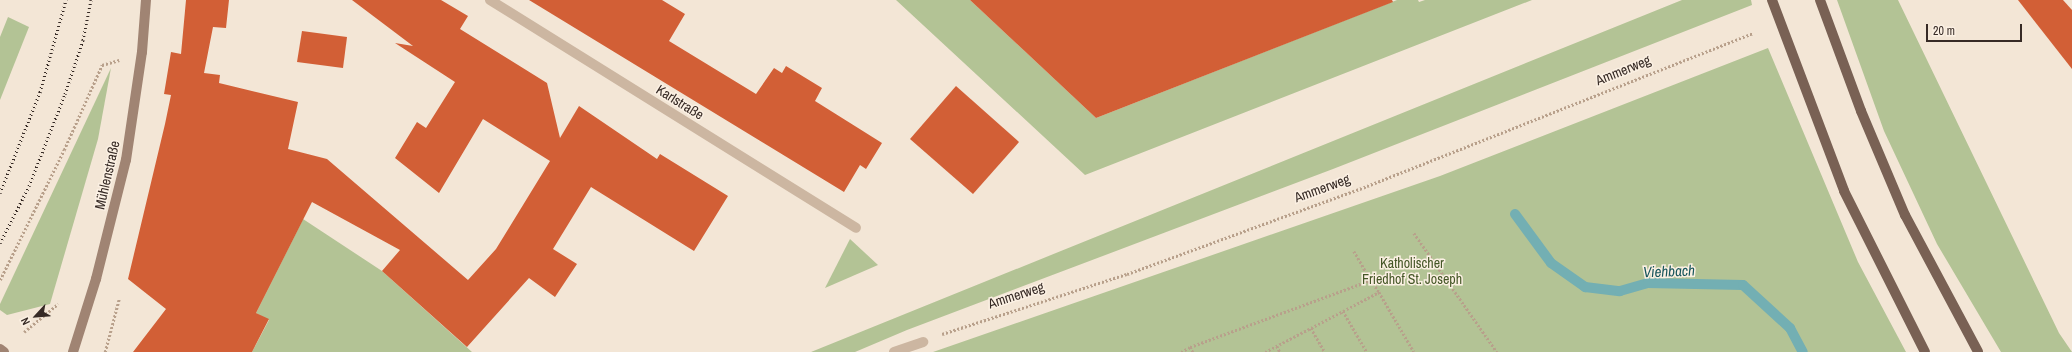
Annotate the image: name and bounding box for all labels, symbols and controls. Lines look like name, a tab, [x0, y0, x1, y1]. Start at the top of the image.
scale bar	[1928, 16, 2024, 42]
text: 20 m	[1933, 23, 1955, 39]
street label: Ammerweg	[1593, 51, 1653, 89]
street label: Karlstraße	[653, 81, 707, 123]
street label: Mühlenstraße	[91, 139, 123, 211]
street label: Ammerweg	[1292, 170, 1352, 206]
park label: Katholischer Friedhof St. Joseph	[1362, 255, 1462, 288]
water label: Viehbach	[1643, 261, 1695, 281]
street label: Ammerweg	[986, 278, 1046, 312]
north arrow	[16, 296, 56, 336]
text: N	[17, 315, 33, 327]

